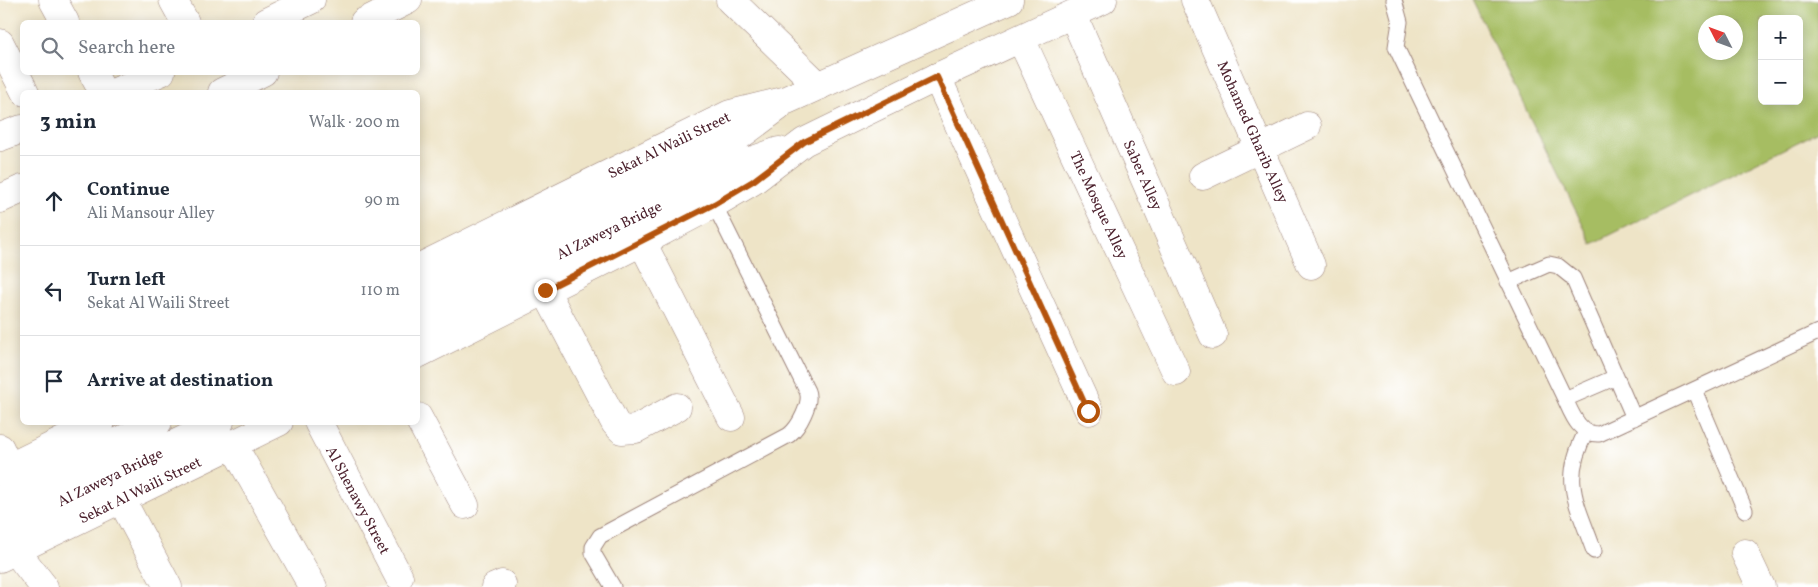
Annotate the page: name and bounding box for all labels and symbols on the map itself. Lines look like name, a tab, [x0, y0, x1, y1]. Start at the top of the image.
north arrow	[1698, 15, 1743, 60]
street label: Mohamed Gharib Alley	[1211, 58, 1292, 207]
street label: Sekat Al Waili Street	[605, 108, 734, 185]
street label: Saber Alley	[1117, 137, 1166, 214]
street label: The Mosque Alley	[1063, 148, 1132, 263]
street label: Al Zaweya Bridge	[553, 197, 666, 266]
route end	[534, 279, 557, 302]
route start	[1077, 400, 1100, 423]
street label: Al Shenawy Street	[319, 443, 394, 559]
street label: Al Zaweya Bridge	[54, 444, 167, 513]
street label: Sekat Al Waili Street	[76, 453, 205, 530]

